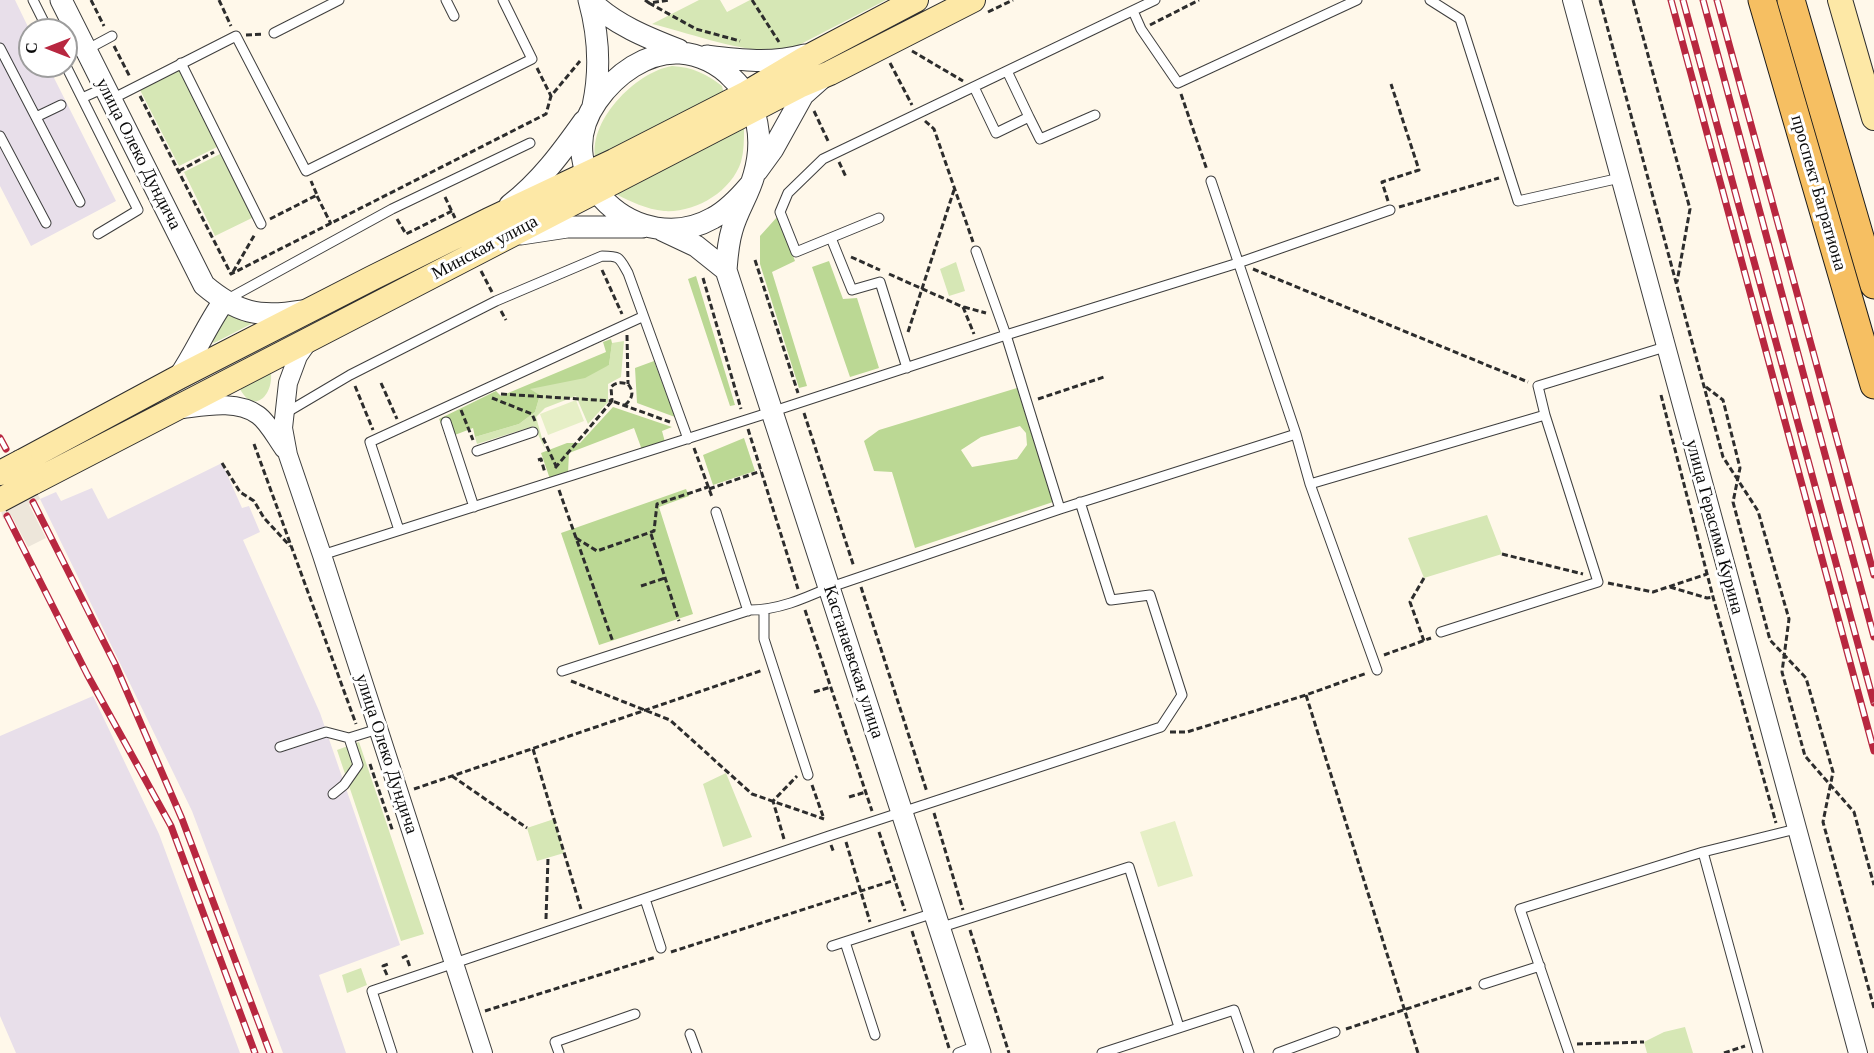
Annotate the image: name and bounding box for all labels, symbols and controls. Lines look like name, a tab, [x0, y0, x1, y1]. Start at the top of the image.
north arrow	[18, 18, 78, 78]
text: С	[23, 42, 40, 54]
street label: улица Олеко Дундича	[90, 75, 186, 233]
street label: проспект Багратиона	[1785, 113, 1851, 273]
street label: Минская улица	[428, 211, 542, 285]
street label: улица Герасима Курина	[1680, 437, 1748, 617]
street label: Кастанаевская улица	[818, 583, 888, 741]
street label: улица Олеко Дундича	[350, 671, 422, 837]

